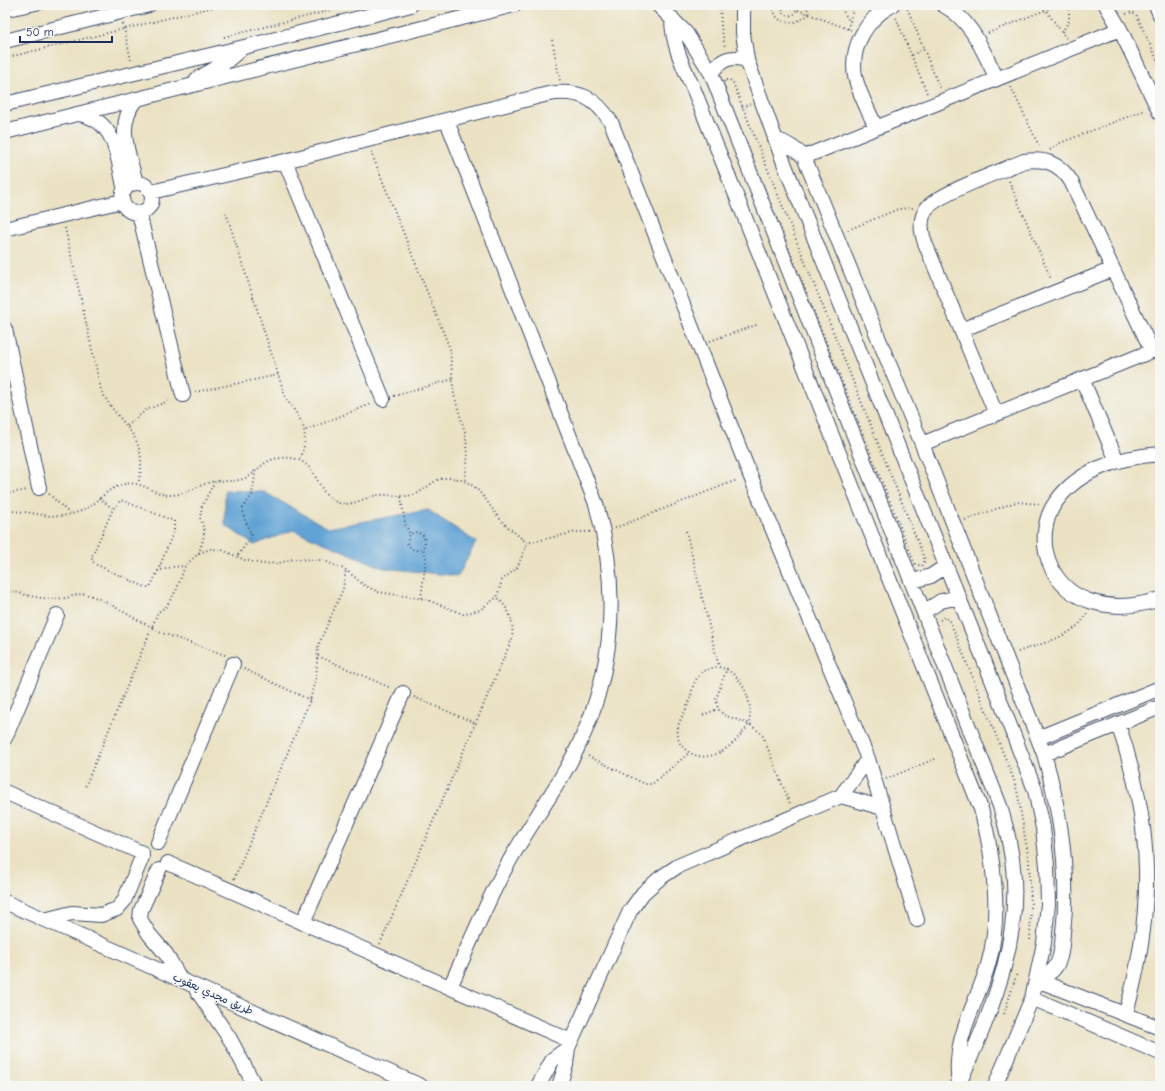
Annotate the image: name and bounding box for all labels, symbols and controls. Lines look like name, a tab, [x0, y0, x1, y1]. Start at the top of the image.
scale bar	[20, 18, 112, 44]
text: 50 m	[26, 25, 54, 39]
street label: طريق مجدي يعقوب	[170, 970, 255, 1019]

